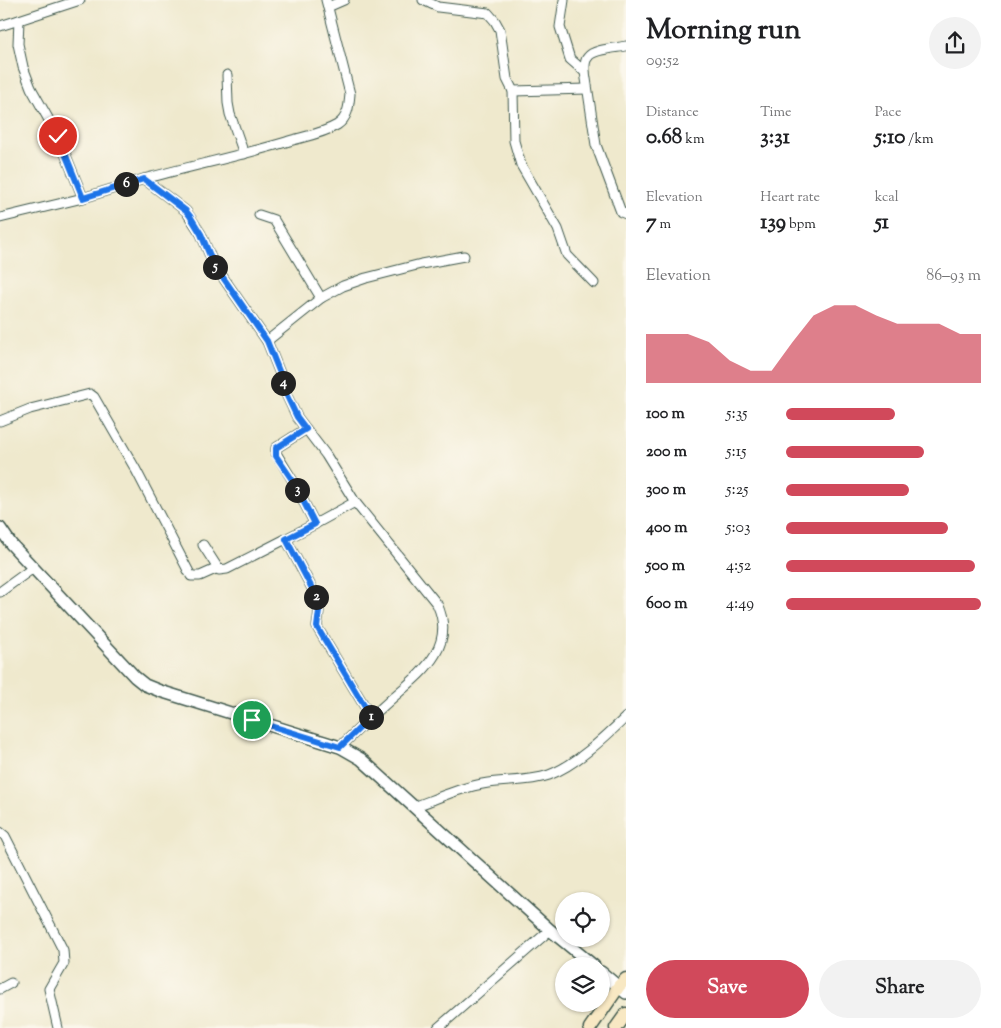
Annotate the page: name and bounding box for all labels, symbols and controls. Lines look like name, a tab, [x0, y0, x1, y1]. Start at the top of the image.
text: Morning run	[646, 11, 801, 51]
button: share	[929, 17, 981, 69]
text: 09:52	[646, 50, 679, 73]
text: Distance	[646, 103, 699, 123]
text: Time	[760, 103, 791, 123]
text: Pace	[875, 103, 901, 123]
pin	[37, 115, 79, 157]
icon: check	[44, 122, 72, 150]
text: 0.68	[646, 123, 682, 153]
text: 3:31	[760, 123, 790, 153]
text: 5:10	[875, 123, 905, 153]
text: km	[682, 130, 705, 150]
text: /km	[905, 130, 934, 150]
pin: 6	[114, 172, 138, 196]
text: 6	[123, 174, 130, 194]
text: Elevation	[646, 188, 703, 208]
text: Heart rate	[760, 188, 820, 208]
text: kcal	[875, 188, 899, 208]
text: 7	[646, 208, 657, 238]
text: 139	[760, 208, 786, 238]
text: 51	[875, 208, 889, 238]
text: m	[657, 215, 671, 235]
text: bpm	[786, 215, 816, 235]
pin: 5	[202, 254, 228, 280]
text: 5	[213, 257, 218, 277]
text: Elevation	[646, 265, 711, 288]
text: 86–93 m	[926, 265, 981, 288]
pin: 4	[270, 370, 296, 396]
text: 4	[280, 373, 287, 393]
text: 100 m	[646, 403, 685, 426]
text: 5:35	[726, 403, 748, 426]
text: 200 m	[646, 441, 687, 464]
text: 5:15	[726, 441, 747, 464]
pin: 3	[284, 478, 310, 502]
text: 300 m	[646, 479, 686, 502]
text: 5:25	[726, 479, 749, 502]
text: 3	[295, 480, 300, 500]
text: 400 m	[646, 517, 688, 540]
text: 5:03	[726, 517, 750, 540]
text: 500 m	[646, 555, 685, 578]
text: 4:52	[726, 555, 751, 578]
pin: 2	[304, 584, 328, 610]
text: 2	[313, 587, 320, 607]
text: 600 m	[646, 593, 688, 616]
text: 4:49	[726, 593, 754, 616]
pin	[231, 699, 273, 741]
pin: 1	[358, 704, 384, 730]
icon: arrive	[238, 706, 266, 734]
text: 1	[369, 707, 374, 727]
map controls	[555, 892, 610, 1012]
button: locate	[555, 892, 610, 947]
button: layers	[555, 957, 610, 1012]
button: Save	[646, 960, 809, 1018]
button: Share	[819, 960, 981, 1018]

